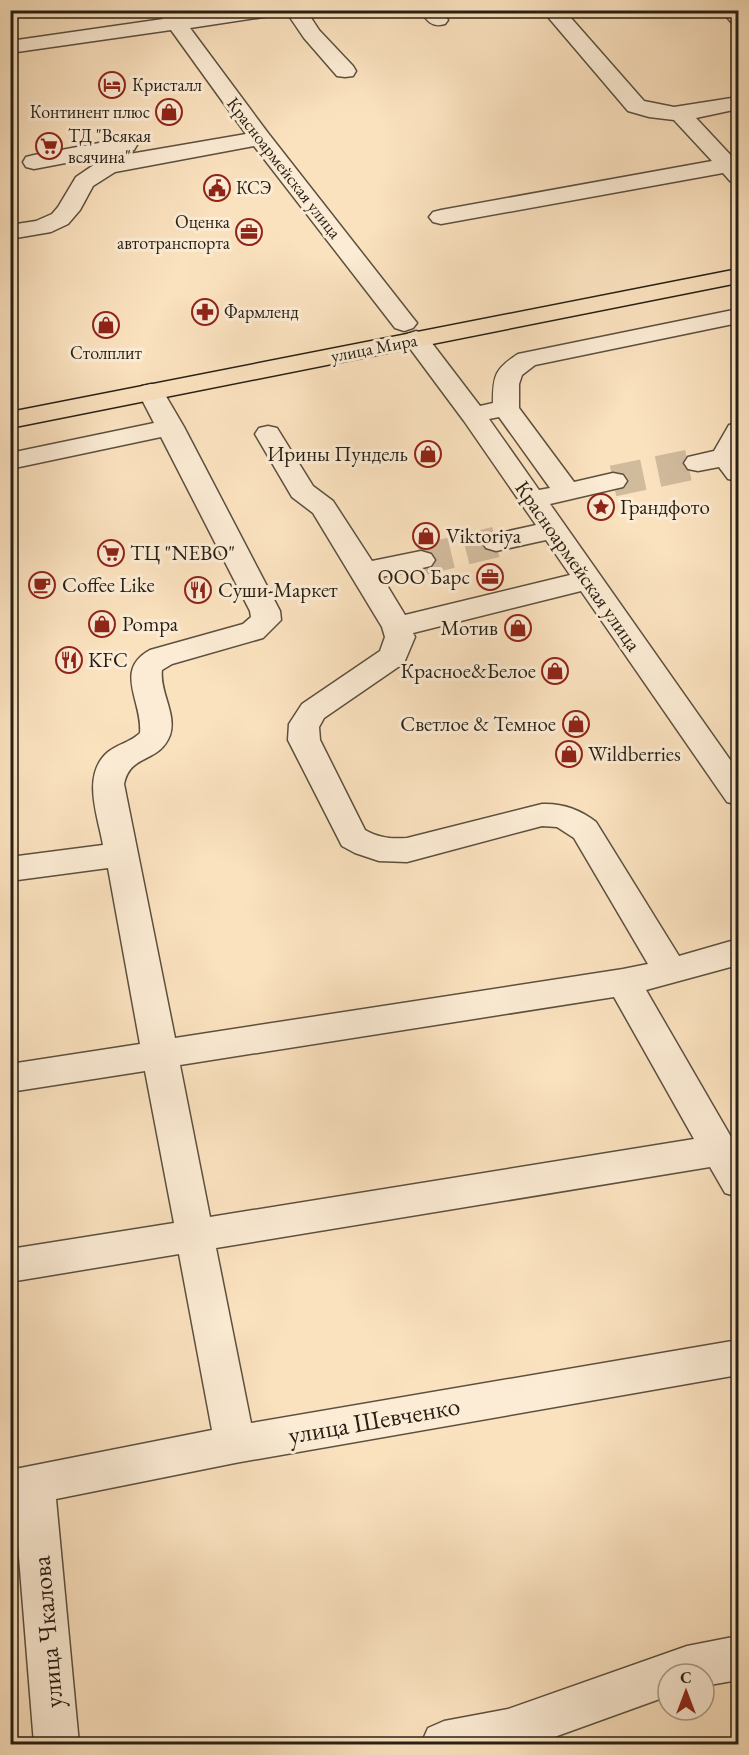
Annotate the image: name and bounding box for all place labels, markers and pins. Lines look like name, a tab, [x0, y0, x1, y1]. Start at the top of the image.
hotel icon: Кристалл	[97, 70, 127, 100]
place label: Кристалл	[132, 73, 202, 96]
shop icon: Континент плюс	[154, 97, 184, 127]
place label: Континент плюс	[30, 100, 150, 123]
place label: ТД "Всякая всячина"	[68, 124, 151, 168]
supermarket icon: ТД "Всякая всячина"	[34, 131, 64, 161]
public building icon: КСЭ	[202, 173, 232, 203]
place label: КСЭ	[236, 176, 272, 199]
place label: Оценка автотранспорта	[117, 210, 231, 254]
office icon: Оценка автотранспорта	[234, 217, 264, 247]
pharmacy icon: Фармленд	[190, 297, 220, 327]
place label: Фармленд	[224, 300, 299, 323]
shop icon: Столплит	[91, 310, 121, 340]
place label: Столплит	[70, 341, 143, 364]
shop icon: Ирины Пундель	[413, 439, 443, 469]
place label: Ирины Пундель	[267, 440, 408, 467]
place icon: Грандфото	[586, 492, 616, 522]
place label: Грандфото	[620, 493, 710, 520]
shop icon: Viktoriya	[411, 521, 441, 551]
place label: Viktoriya	[446, 522, 522, 549]
supermarket icon: ТЦ "NEBO"	[96, 538, 126, 568]
place label: ТЦ "NEBO"	[130, 539, 235, 566]
office icon: ООО Барс	[475, 562, 505, 592]
place label: ООО Барс	[378, 563, 470, 590]
cafe icon: Coffee Like	[27, 570, 57, 600]
place label: Coffee Like	[62, 571, 155, 598]
restaurant icon: Суши-Маркет	[183, 575, 213, 605]
place label: Суши-Маркет	[218, 576, 338, 603]
shop icon: Pompa	[87, 609, 117, 639]
place label: Pompa	[122, 610, 179, 637]
shop icon: Мотив	[503, 613, 533, 643]
place label: Мотив	[441, 614, 498, 641]
restaurant icon: KFC	[54, 645, 84, 675]
place label: KFC	[88, 646, 128, 673]
shop icon: Красное&Белое	[540, 656, 570, 686]
place label: Красное&Белое	[400, 657, 536, 684]
shop icon: Светлое & Темное	[561, 709, 591, 739]
place label: Светлое & Темное	[400, 710, 556, 737]
shop icon: Wildberries	[554, 739, 584, 769]
place label: Wildberries	[588, 740, 681, 767]

